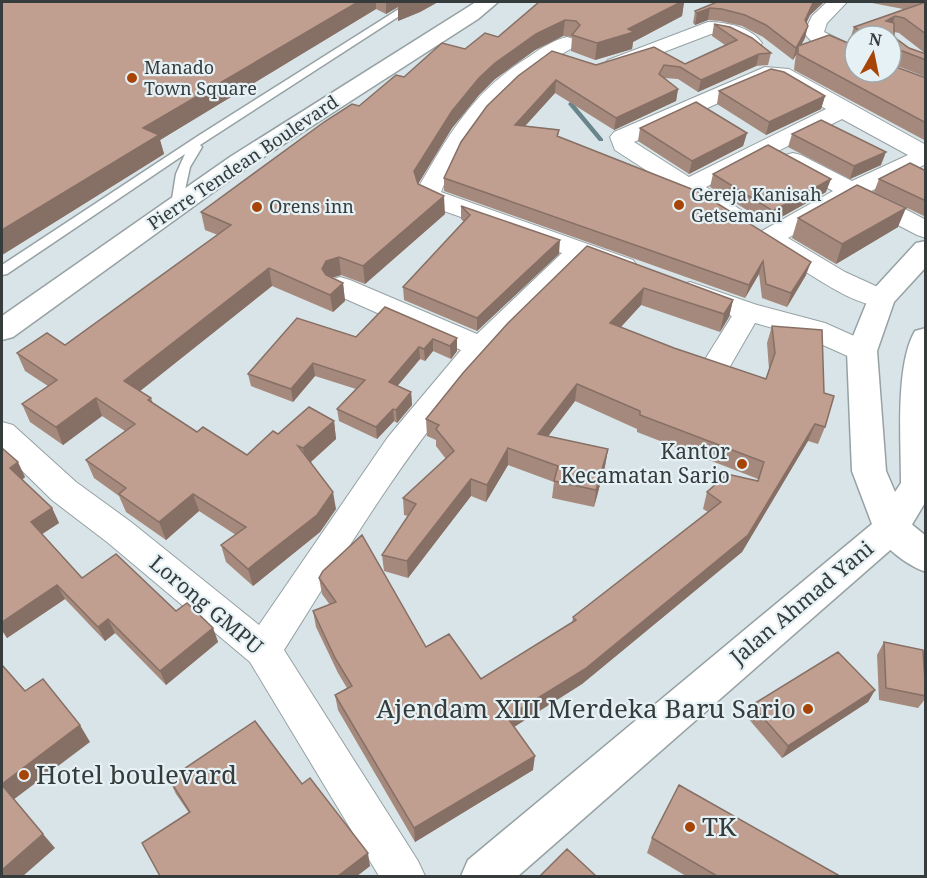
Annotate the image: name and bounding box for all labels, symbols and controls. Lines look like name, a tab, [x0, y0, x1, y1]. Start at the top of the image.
north arrow	[843, 24, 903, 84]
text: N	[867, 27, 884, 51]
place label: Manado Town Square	[144, 55, 257, 100]
marker: Manado Town Square	[125, 71, 139, 85]
street label: Pierre Tendean Boulevard	[143, 89, 342, 235]
place label: Gereja Kanisah Getsemani	[691, 182, 822, 227]
place label: Orens inn	[269, 194, 354, 218]
marker: Gereja Kanisah Getsemani	[672, 198, 686, 212]
marker: Orens inn	[250, 200, 264, 214]
place label: Kantor Kecamatan Sario	[560, 437, 730, 489]
marker: Kantor Kecamatan Sario	[735, 457, 749, 471]
street label: Jalan Ahmad Yani	[723, 534, 879, 671]
street label: Lorong GMPU	[144, 549, 269, 660]
place label: Ajendam XIII Merdeka Baru Sario	[376, 690, 796, 726]
marker: Ajendam XIII Merdeka Baru Sario	[801, 702, 815, 716]
place label: Hotel boulevard	[36, 756, 237, 792]
marker: Hotel boulevard	[17, 768, 31, 782]
place label: TK	[702, 808, 737, 844]
marker: TK	[683, 820, 697, 834]

